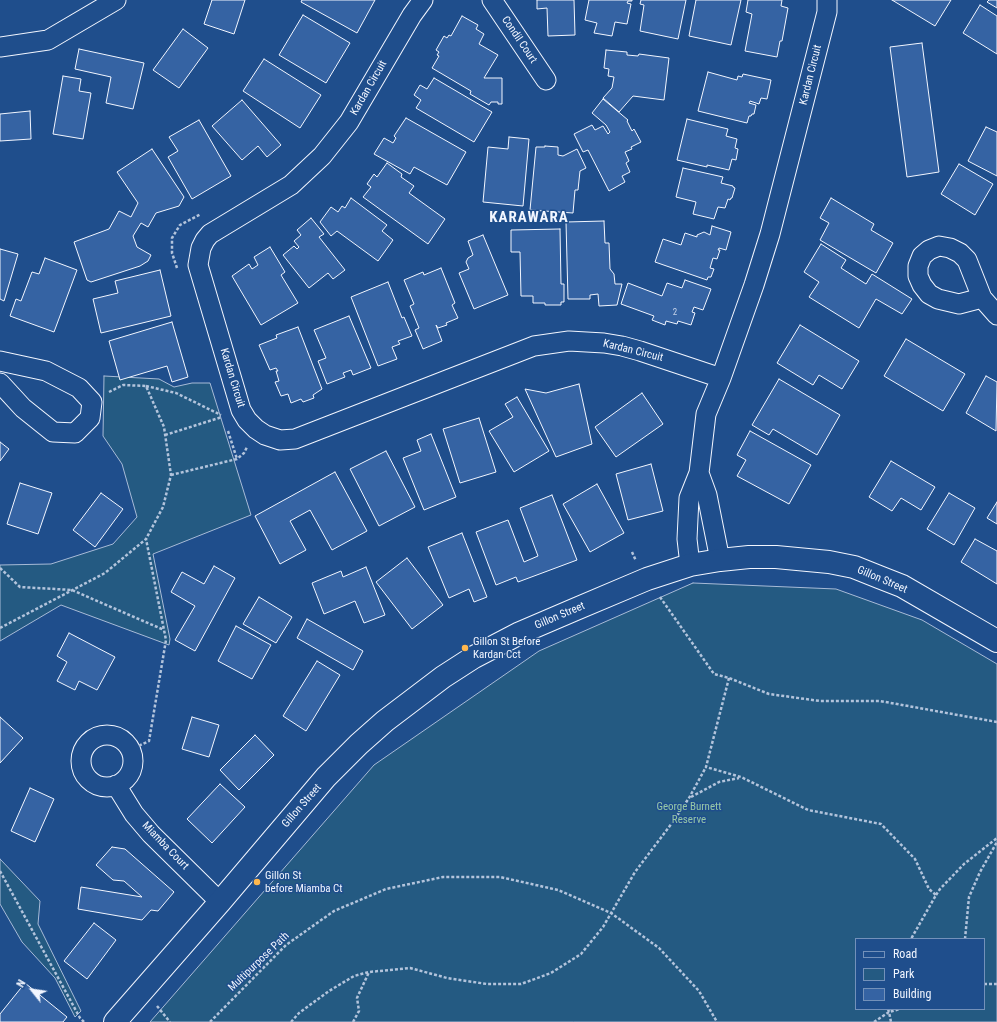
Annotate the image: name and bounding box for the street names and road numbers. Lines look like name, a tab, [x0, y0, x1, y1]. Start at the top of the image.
street label: Condil Court	[498, 14, 540, 66]
street label: Kardan Circuit	[797, 44, 825, 106]
street label: Kardan Circuit	[348, 58, 390, 118]
street label: Kardan Circuit	[602, 337, 664, 365]
street label: Kardan Circuit	[217, 347, 247, 409]
street label: Gillon Street	[855, 564, 909, 596]
street label: Gillon Street	[533, 600, 587, 632]
street label: Gillon Street	[280, 782, 324, 830]
street label: Miamba Court	[139, 819, 191, 873]
street label: Multipurpose Path	[226, 930, 292, 994]

